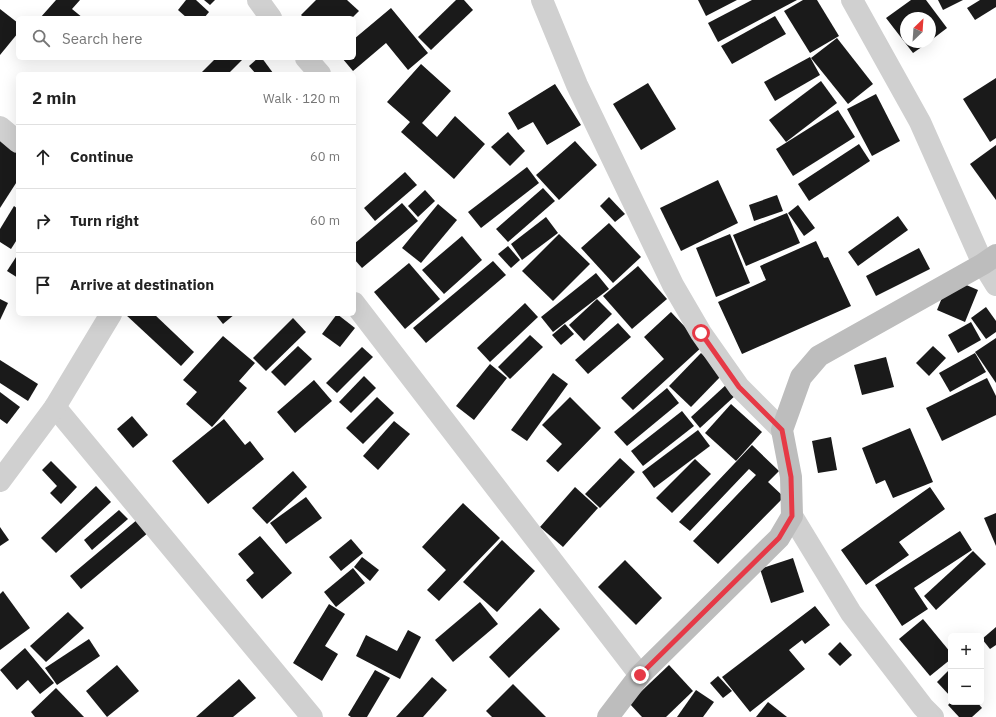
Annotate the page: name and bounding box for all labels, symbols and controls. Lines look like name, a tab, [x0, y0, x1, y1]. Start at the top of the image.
north arrow	[900, 12, 936, 48]
search box	[16, 16, 356, 60]
icon: search	[30, 27, 52, 49]
text: Search here	[62, 29, 142, 48]
text: 2 min	[32, 87, 76, 109]
text: Walk · 120 m	[263, 90, 340, 107]
icon: ahead	[32, 146, 54, 168]
text: Continue	[70, 147, 134, 166]
text: 60 m	[310, 148, 340, 165]
icon: right	[32, 210, 54, 232]
text: Turn right	[70, 211, 139, 230]
text: 60 m	[310, 212, 340, 229]
icon: arrive	[32, 274, 54, 296]
text: Arrive at destination	[70, 275, 214, 294]
route start	[692, 324, 710, 342]
map controls	[948, 633, 984, 705]
button: +	[948, 633, 984, 669]
route end	[631, 666, 649, 684]
button: −	[948, 669, 984, 705]

